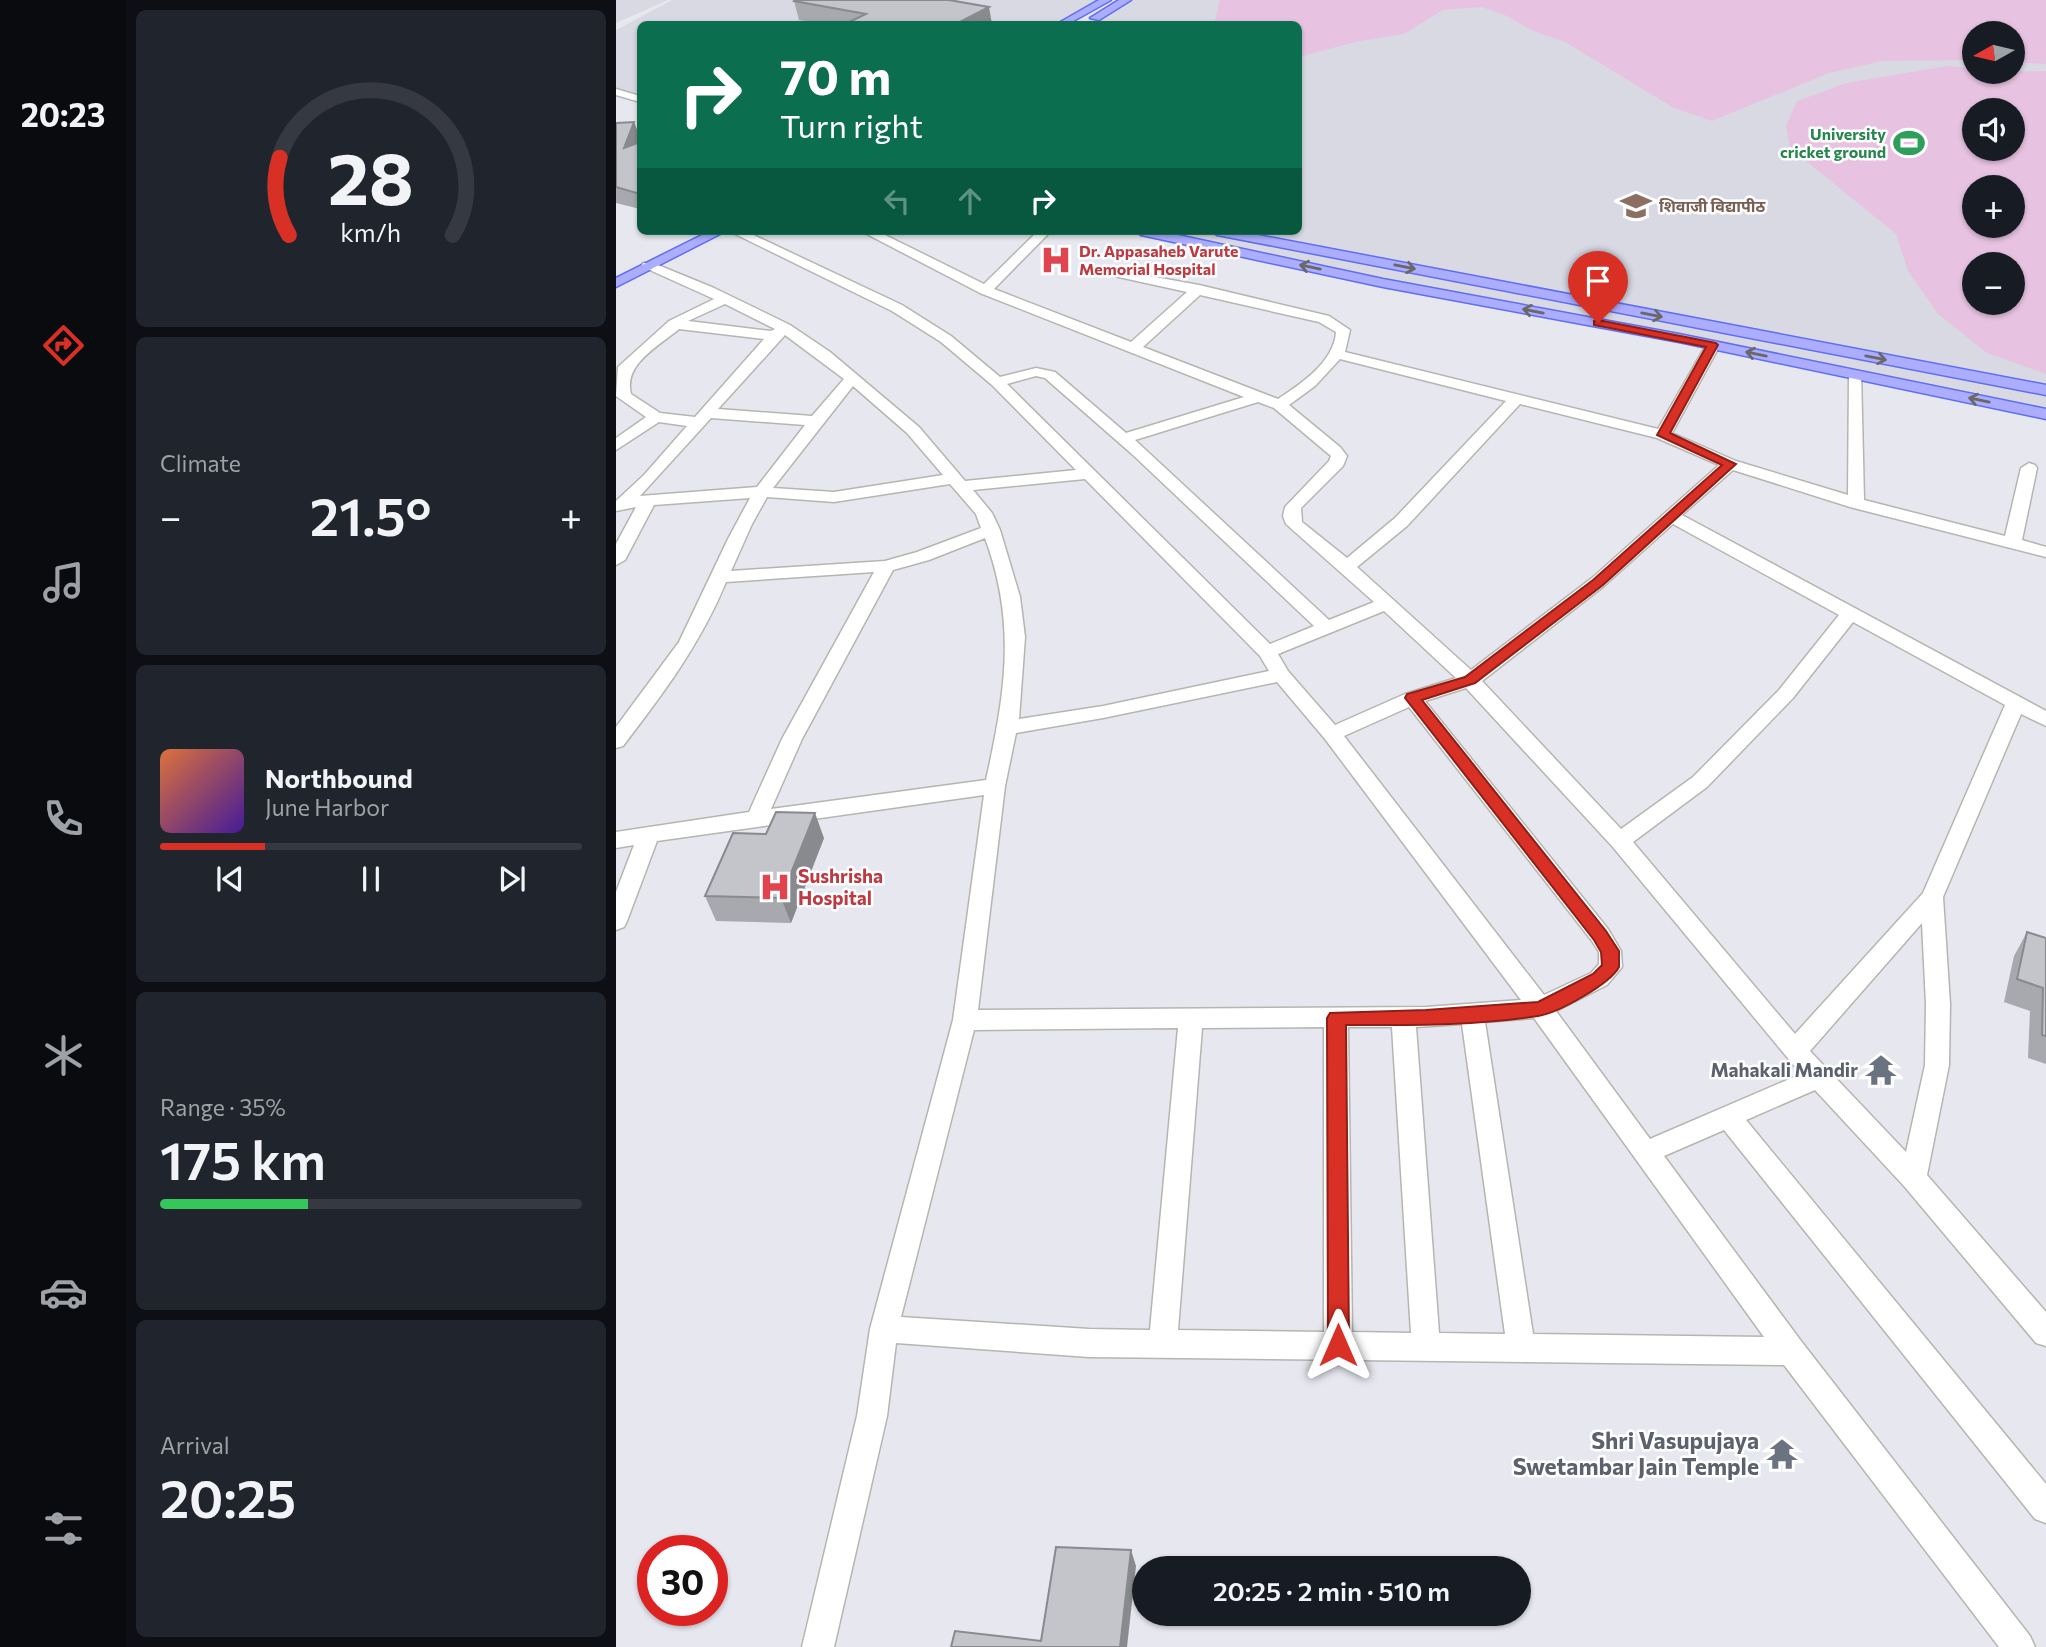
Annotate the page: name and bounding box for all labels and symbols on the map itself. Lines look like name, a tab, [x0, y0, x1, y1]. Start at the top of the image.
north arrow	[1962, 21, 2025, 84]
place label: University cricket ground	[1780, 124, 1886, 161]
sports icon: University cricket ground	[1892, 126, 1926, 160]
school or university icon: शिवाजी विद्यापीठ	[1619, 189, 1653, 223]
place label: शिवाजी विद्यापीठ	[1659, 196, 1766, 215]
place label: Dr. Appasaheb Varute Memorial Hospital	[1079, 241, 1239, 278]
hospital icon: Dr. Appasaheb Varute Memorial Hospital	[1039, 243, 1073, 277]
pin	[1568, 251, 1628, 323]
one-way arrow	[1299, 259, 1322, 273]
one-way arrow	[1393, 261, 1416, 274]
one-way arrow	[1522, 303, 1545, 317]
one-way arrow	[1640, 308, 1663, 322]
one-way arrow	[1745, 347, 1768, 360]
one-way arrow	[1864, 351, 1887, 365]
one-way arrow	[1968, 392, 1991, 406]
place label: Sushrisha Hospital	[798, 864, 883, 909]
hospital icon: Sushrisha Hospital	[758, 870, 792, 904]
temple icon: Mahakali Mandir	[1864, 1053, 1898, 1087]
place label: Mahakali Mandir	[1710, 1058, 1858, 1081]
position arrow	[1301, 1308, 1375, 1382]
place label: Shri Vasupujaya Swetambar Jain Temple	[1513, 1426, 1759, 1480]
temple icon: Shri Vasupujaya Swetambar Jain Temple	[1765, 1437, 1799, 1471]
speed limit sign: 30	[637, 1535, 728, 1626]

